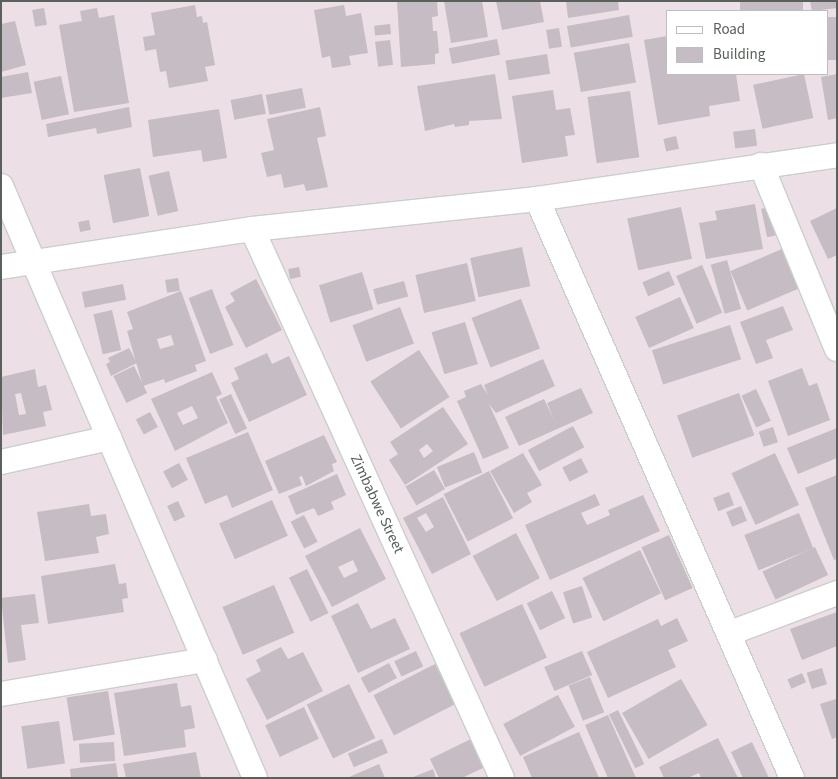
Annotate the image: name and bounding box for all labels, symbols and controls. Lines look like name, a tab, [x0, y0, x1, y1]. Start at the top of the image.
legend	[666, 10, 828, 75]
text: Road	[713, 19, 745, 40]
text: Building	[713, 44, 765, 65]
street label: Zimbabwe Street	[346, 452, 408, 556]

